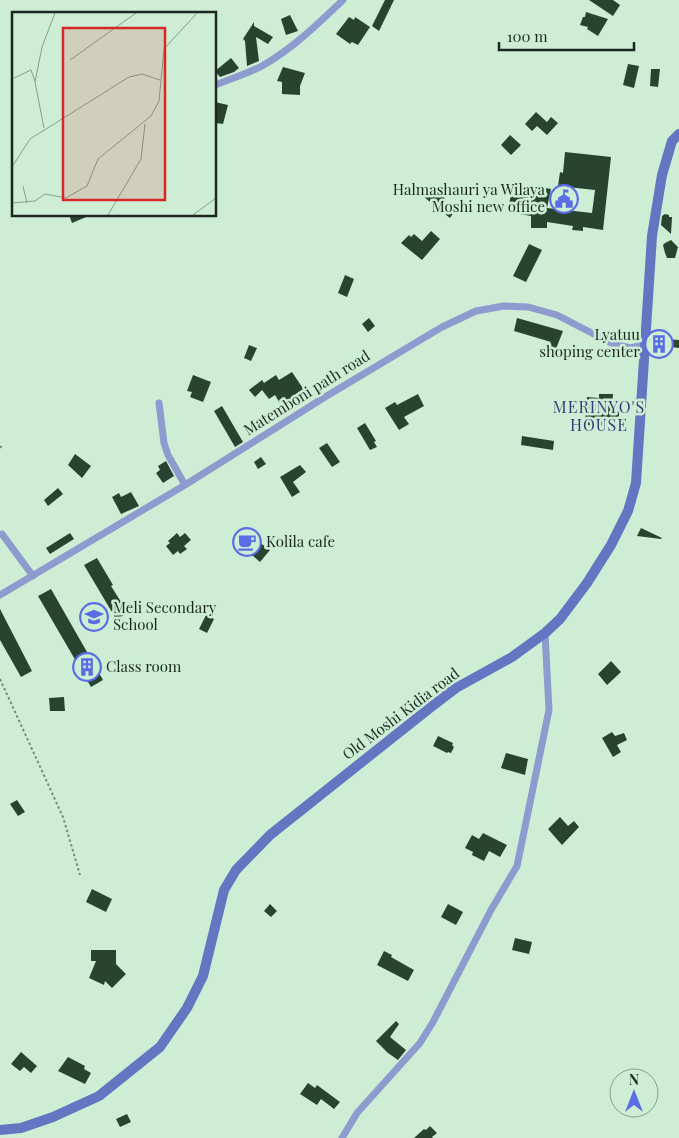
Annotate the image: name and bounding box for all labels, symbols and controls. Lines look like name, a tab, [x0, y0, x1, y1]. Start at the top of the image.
inset map	[12, 12, 216, 216]
scale bar	[499, 20, 634, 52]
text: 100 m	[507, 26, 548, 46]
place label: Halmashauri ya Wilaya Moshi new office	[393, 179, 546, 216]
public building icon: Halmashauri ya Wilaya Moshi new office	[549, 184, 579, 214]
place label: Lyatuu shoping center	[539, 324, 640, 361]
building icon: Lyatuu shoping center	[644, 329, 674, 359]
street label: Matemboni path road	[240, 345, 374, 439]
district label: MERINYO'S HOUSE	[553, 396, 645, 435]
cafe icon: Kolila cafe	[232, 527, 262, 557]
place label: Kolila cafe	[266, 531, 335, 551]
place label: Meli Secondary School	[113, 597, 217, 634]
school or university icon: Meli Secondary School	[79, 602, 109, 632]
building icon: Class room	[72, 652, 102, 682]
place label: Class room	[106, 656, 182, 676]
street label: Old Moshi Kidia road	[338, 663, 463, 764]
north arrow	[609, 1068, 659, 1118]
text: N	[629, 1070, 639, 1089]

